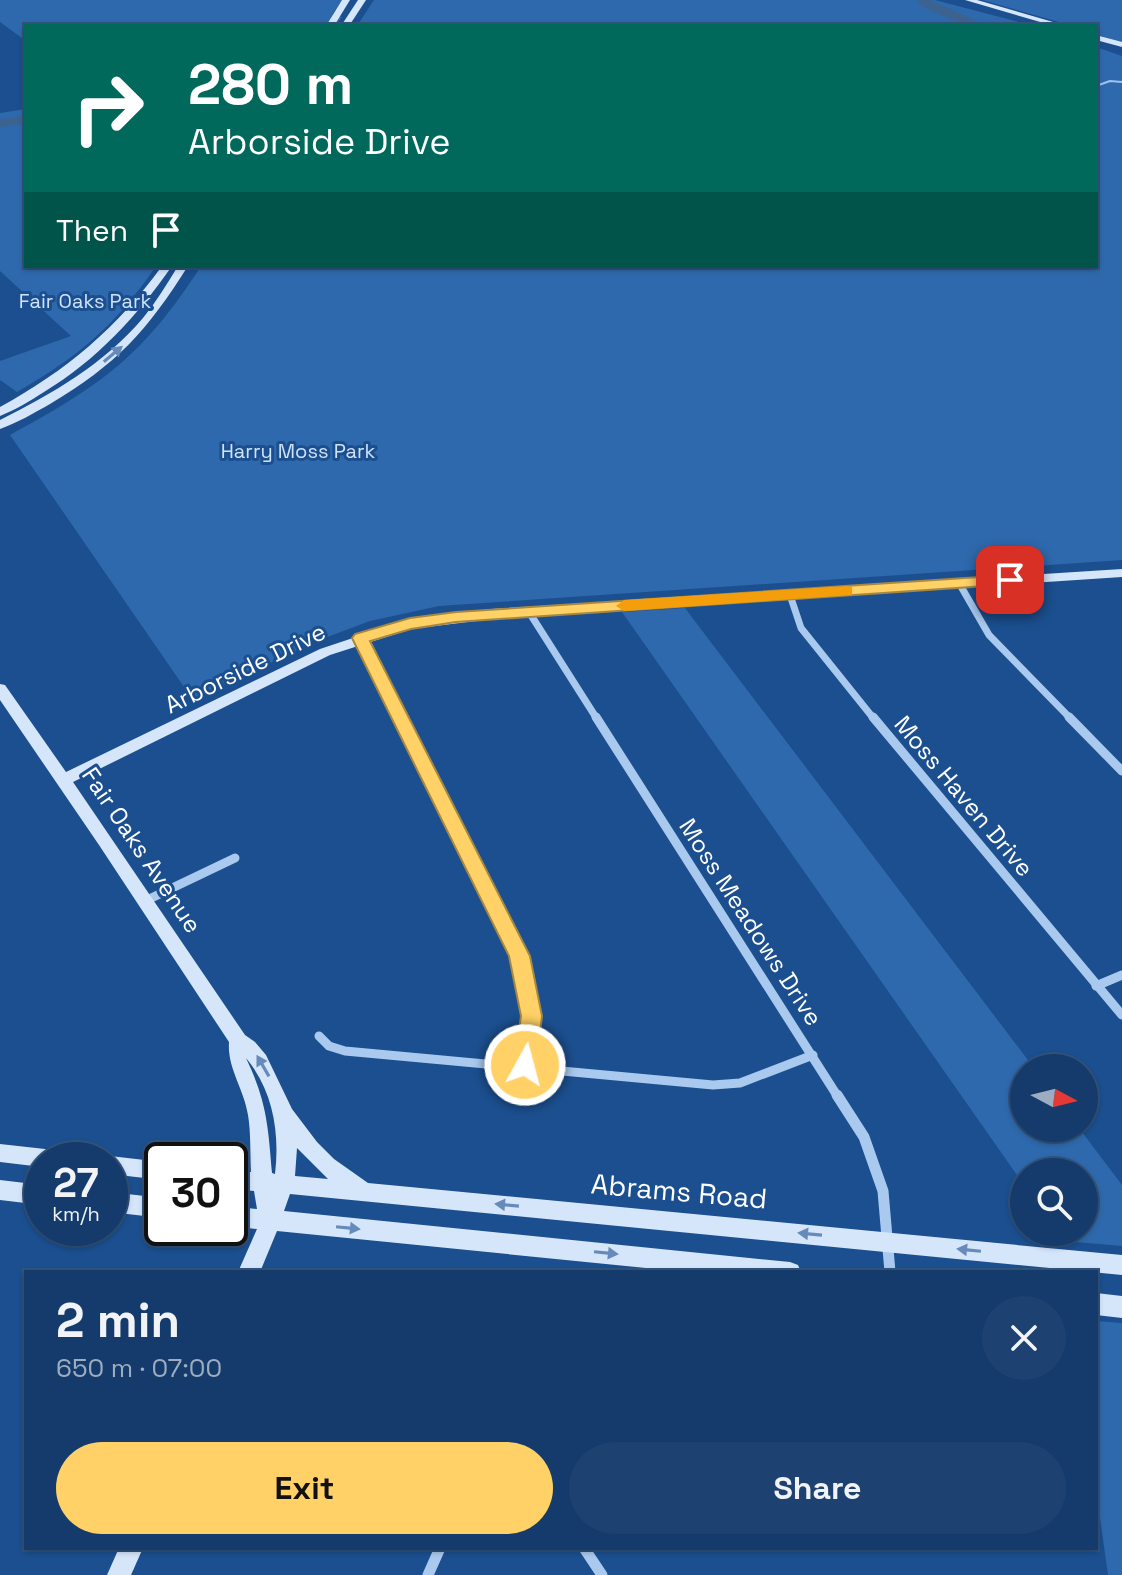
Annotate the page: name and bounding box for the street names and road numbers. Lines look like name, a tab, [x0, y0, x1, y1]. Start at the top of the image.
street label: Arborside Drive	[160, 616, 330, 720]
street label: Moss Haven Drive	[888, 709, 1040, 883]
street label: Fair Oaks Avenue	[75, 761, 209, 939]
street label: Moss Meadows Drive	[672, 813, 830, 1031]
street label: Abrams Road	[589, 1165, 769, 1217]

